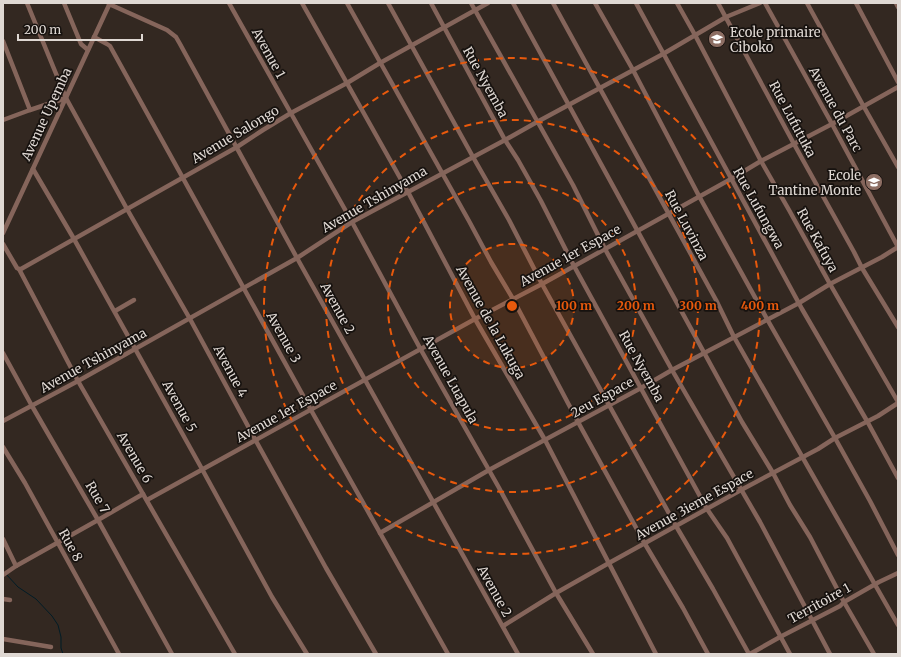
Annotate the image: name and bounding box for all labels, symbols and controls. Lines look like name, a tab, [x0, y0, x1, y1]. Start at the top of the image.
scale bar	[18, 16, 142, 42]
text: 200 m	[24, 22, 61, 37]
street label: Avenue 1	[247, 24, 289, 81]
place label: Ecole primaire Ciboko	[730, 24, 821, 56]
school or university icon: Ecole primaire Ciboko	[707, 29, 727, 49]
street label: Rue Nyemba	[459, 44, 512, 121]
street label: Avenue du Parc	[805, 63, 866, 155]
street label: Avenue Upemba	[17, 65, 75, 164]
street label: Rue Lufutuka	[765, 78, 820, 160]
street label: Avenue Salongo	[188, 101, 282, 168]
street label: Avenue Tshinyama	[318, 162, 430, 237]
street label: Rue Lufungwa	[729, 165, 788, 252]
place label: Ecole Tantine Monte	[769, 167, 861, 199]
school or university icon: Ecole Tantine Monte	[864, 172, 884, 192]
street label: Rue Luvinza	[661, 187, 712, 263]
street label: Rue Kafuya	[793, 205, 842, 275]
street label: Avenue 1er Espace	[516, 220, 624, 291]
street label: Avenue de la Lukuga	[452, 261, 529, 382]
street label: Avenue 2	[316, 279, 359, 337]
text: 100 m	[556, 298, 592, 313]
text: 200 m	[617, 298, 655, 313]
text: 300 m	[679, 298, 717, 313]
text: 400 m	[741, 298, 779, 313]
centre of rings	[505, 299, 519, 313]
street label: Avenue 3	[262, 308, 305, 366]
street label: Avenue Tshinyama	[36, 324, 149, 397]
street label: Rue Nyemba	[615, 328, 668, 405]
street label: Avenue Luapula	[419, 331, 482, 427]
street label: Avenue 4	[209, 341, 251, 400]
street label: 2eu Espace	[568, 373, 637, 422]
street label: Avenue 1er Espace	[232, 376, 340, 447]
street label: Avenue 5	[158, 377, 201, 435]
street label: Avenue 6	[113, 428, 156, 486]
street label: Avenue 3ieme Espace	[631, 465, 757, 545]
street label: Rue 7	[82, 478, 114, 517]
street label: Rue 8	[55, 526, 87, 565]
street label: Avenue 2	[473, 562, 516, 620]
street label: Territoire 1	[785, 579, 854, 628]

